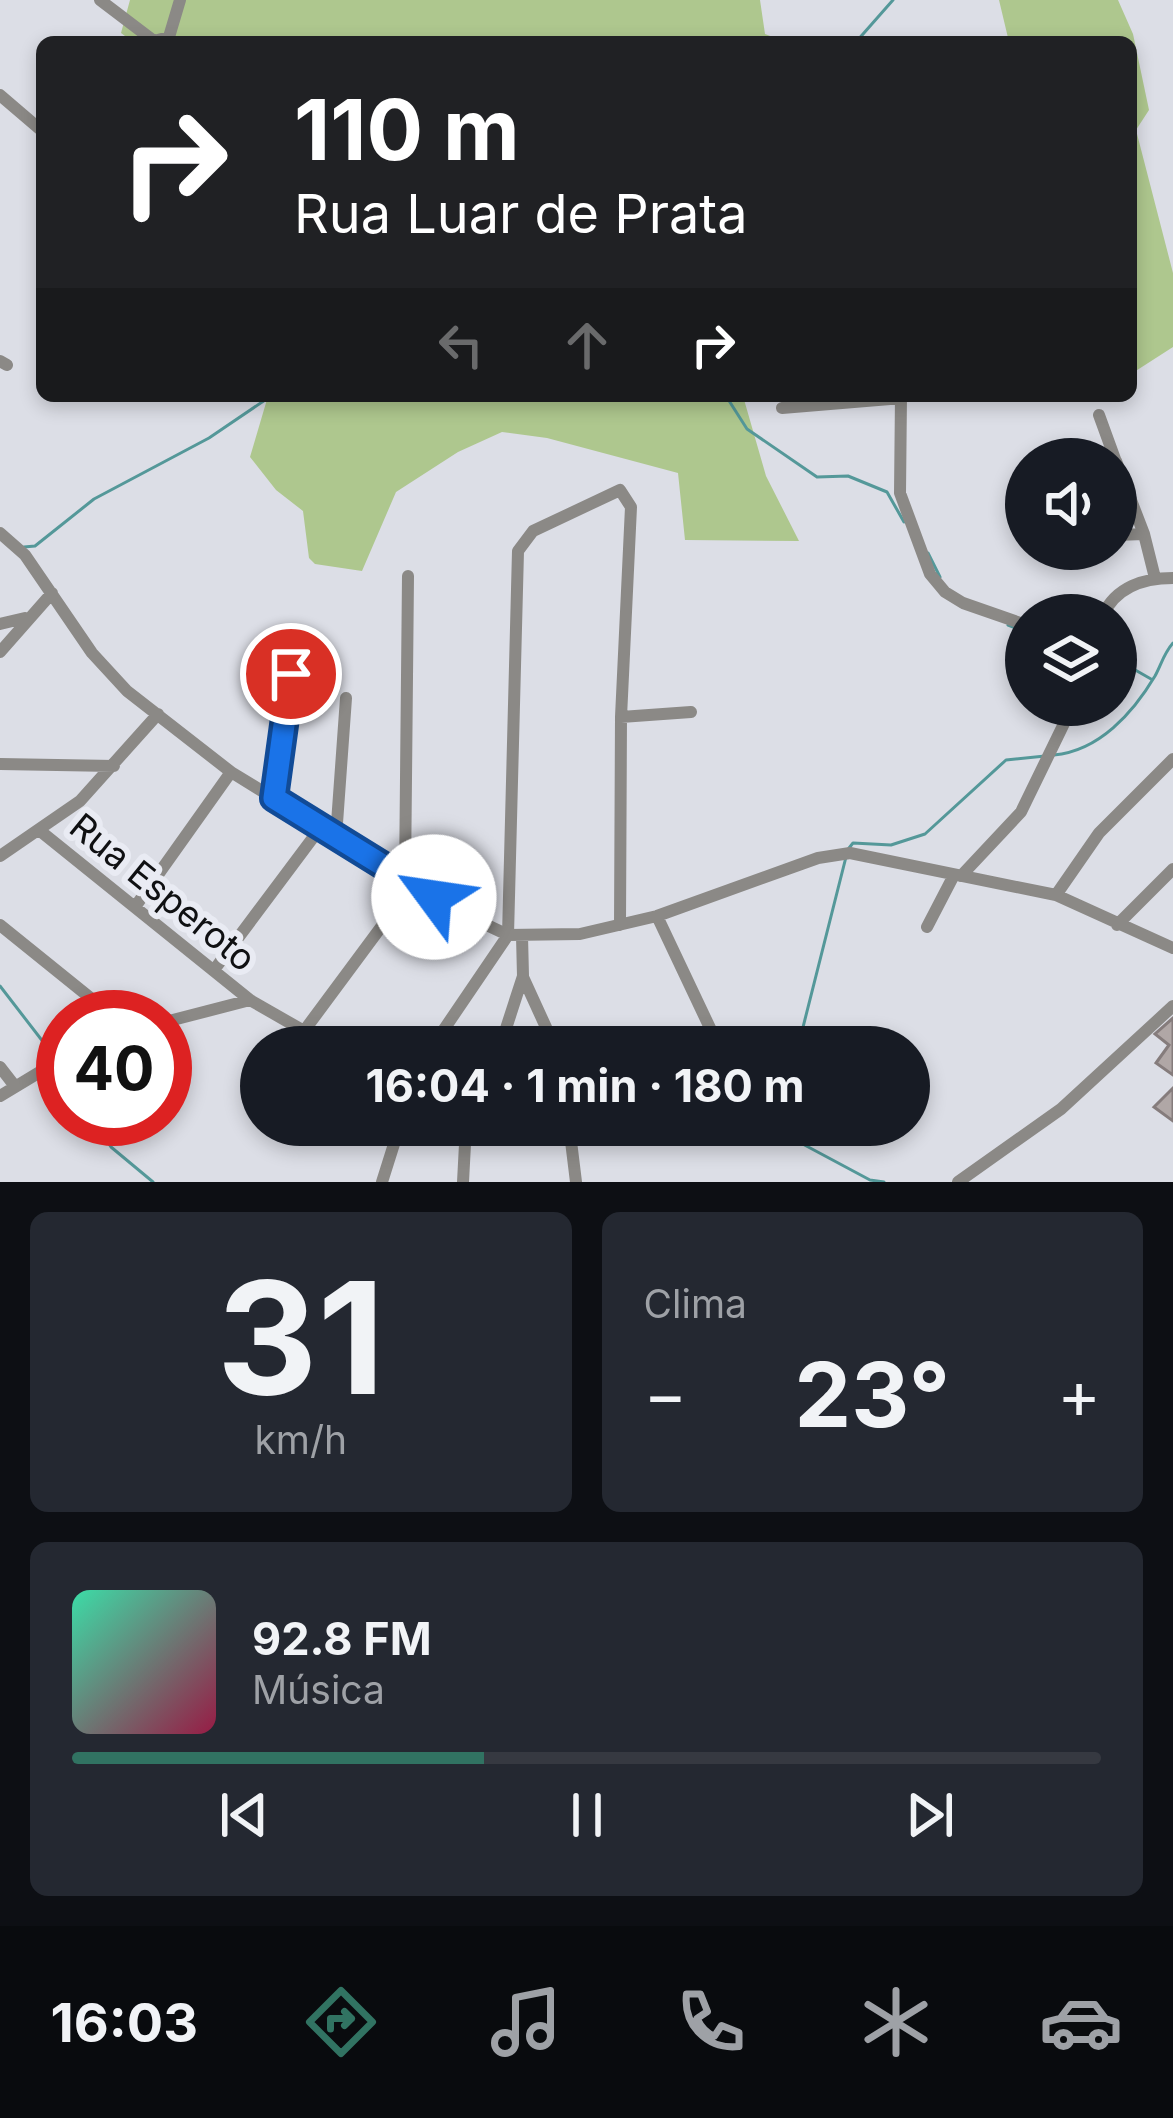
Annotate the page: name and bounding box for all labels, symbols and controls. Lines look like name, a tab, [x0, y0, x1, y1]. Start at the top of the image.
text: 110 m	[294, 79, 520, 180]
icon: right	[96, 84, 252, 240]
text: Rua Luar de Prata	[294, 181, 748, 246]
icon: left	[428, 312, 494, 378]
icon: ahead	[554, 312, 620, 378]
icon: right	[680, 312, 746, 378]
map controls	[1005, 438, 1137, 726]
button: sound	[1005, 438, 1137, 570]
button: layers	[1005, 594, 1137, 726]
pin	[240, 623, 342, 725]
icon: arrive	[258, 641, 324, 707]
street label: Rua Esperoto	[61, 804, 265, 980]
position arrow	[371, 834, 497, 960]
speed limit sign: 40	[36, 990, 192, 1146]
text: 16:04 · 1 min · 180 m	[365, 1058, 805, 1113]
text: 31	[217, 1243, 385, 1432]
text: Clima	[644, 1280, 747, 1327]
text: 23°	[794, 1340, 950, 1449]
text: −	[644, 1354, 687, 1434]
text: +	[1057, 1354, 1101, 1434]
text: km/h	[254, 1416, 347, 1463]
text: 92.8 FM	[252, 1611, 432, 1666]
text: Música	[252, 1666, 385, 1713]
icon: previous	[211, 1782, 277, 1848]
icon: pause	[554, 1782, 620, 1848]
icon: next	[897, 1782, 963, 1848]
icon: directions	[299, 1980, 383, 2064]
icon: music	[484, 1980, 568, 2064]
icon: phone	[669, 1980, 753, 2064]
icon: climate	[854, 1980, 938, 2064]
icon: car	[1039, 1980, 1123, 2064]
text: 16:03	[50, 1990, 198, 2055]

